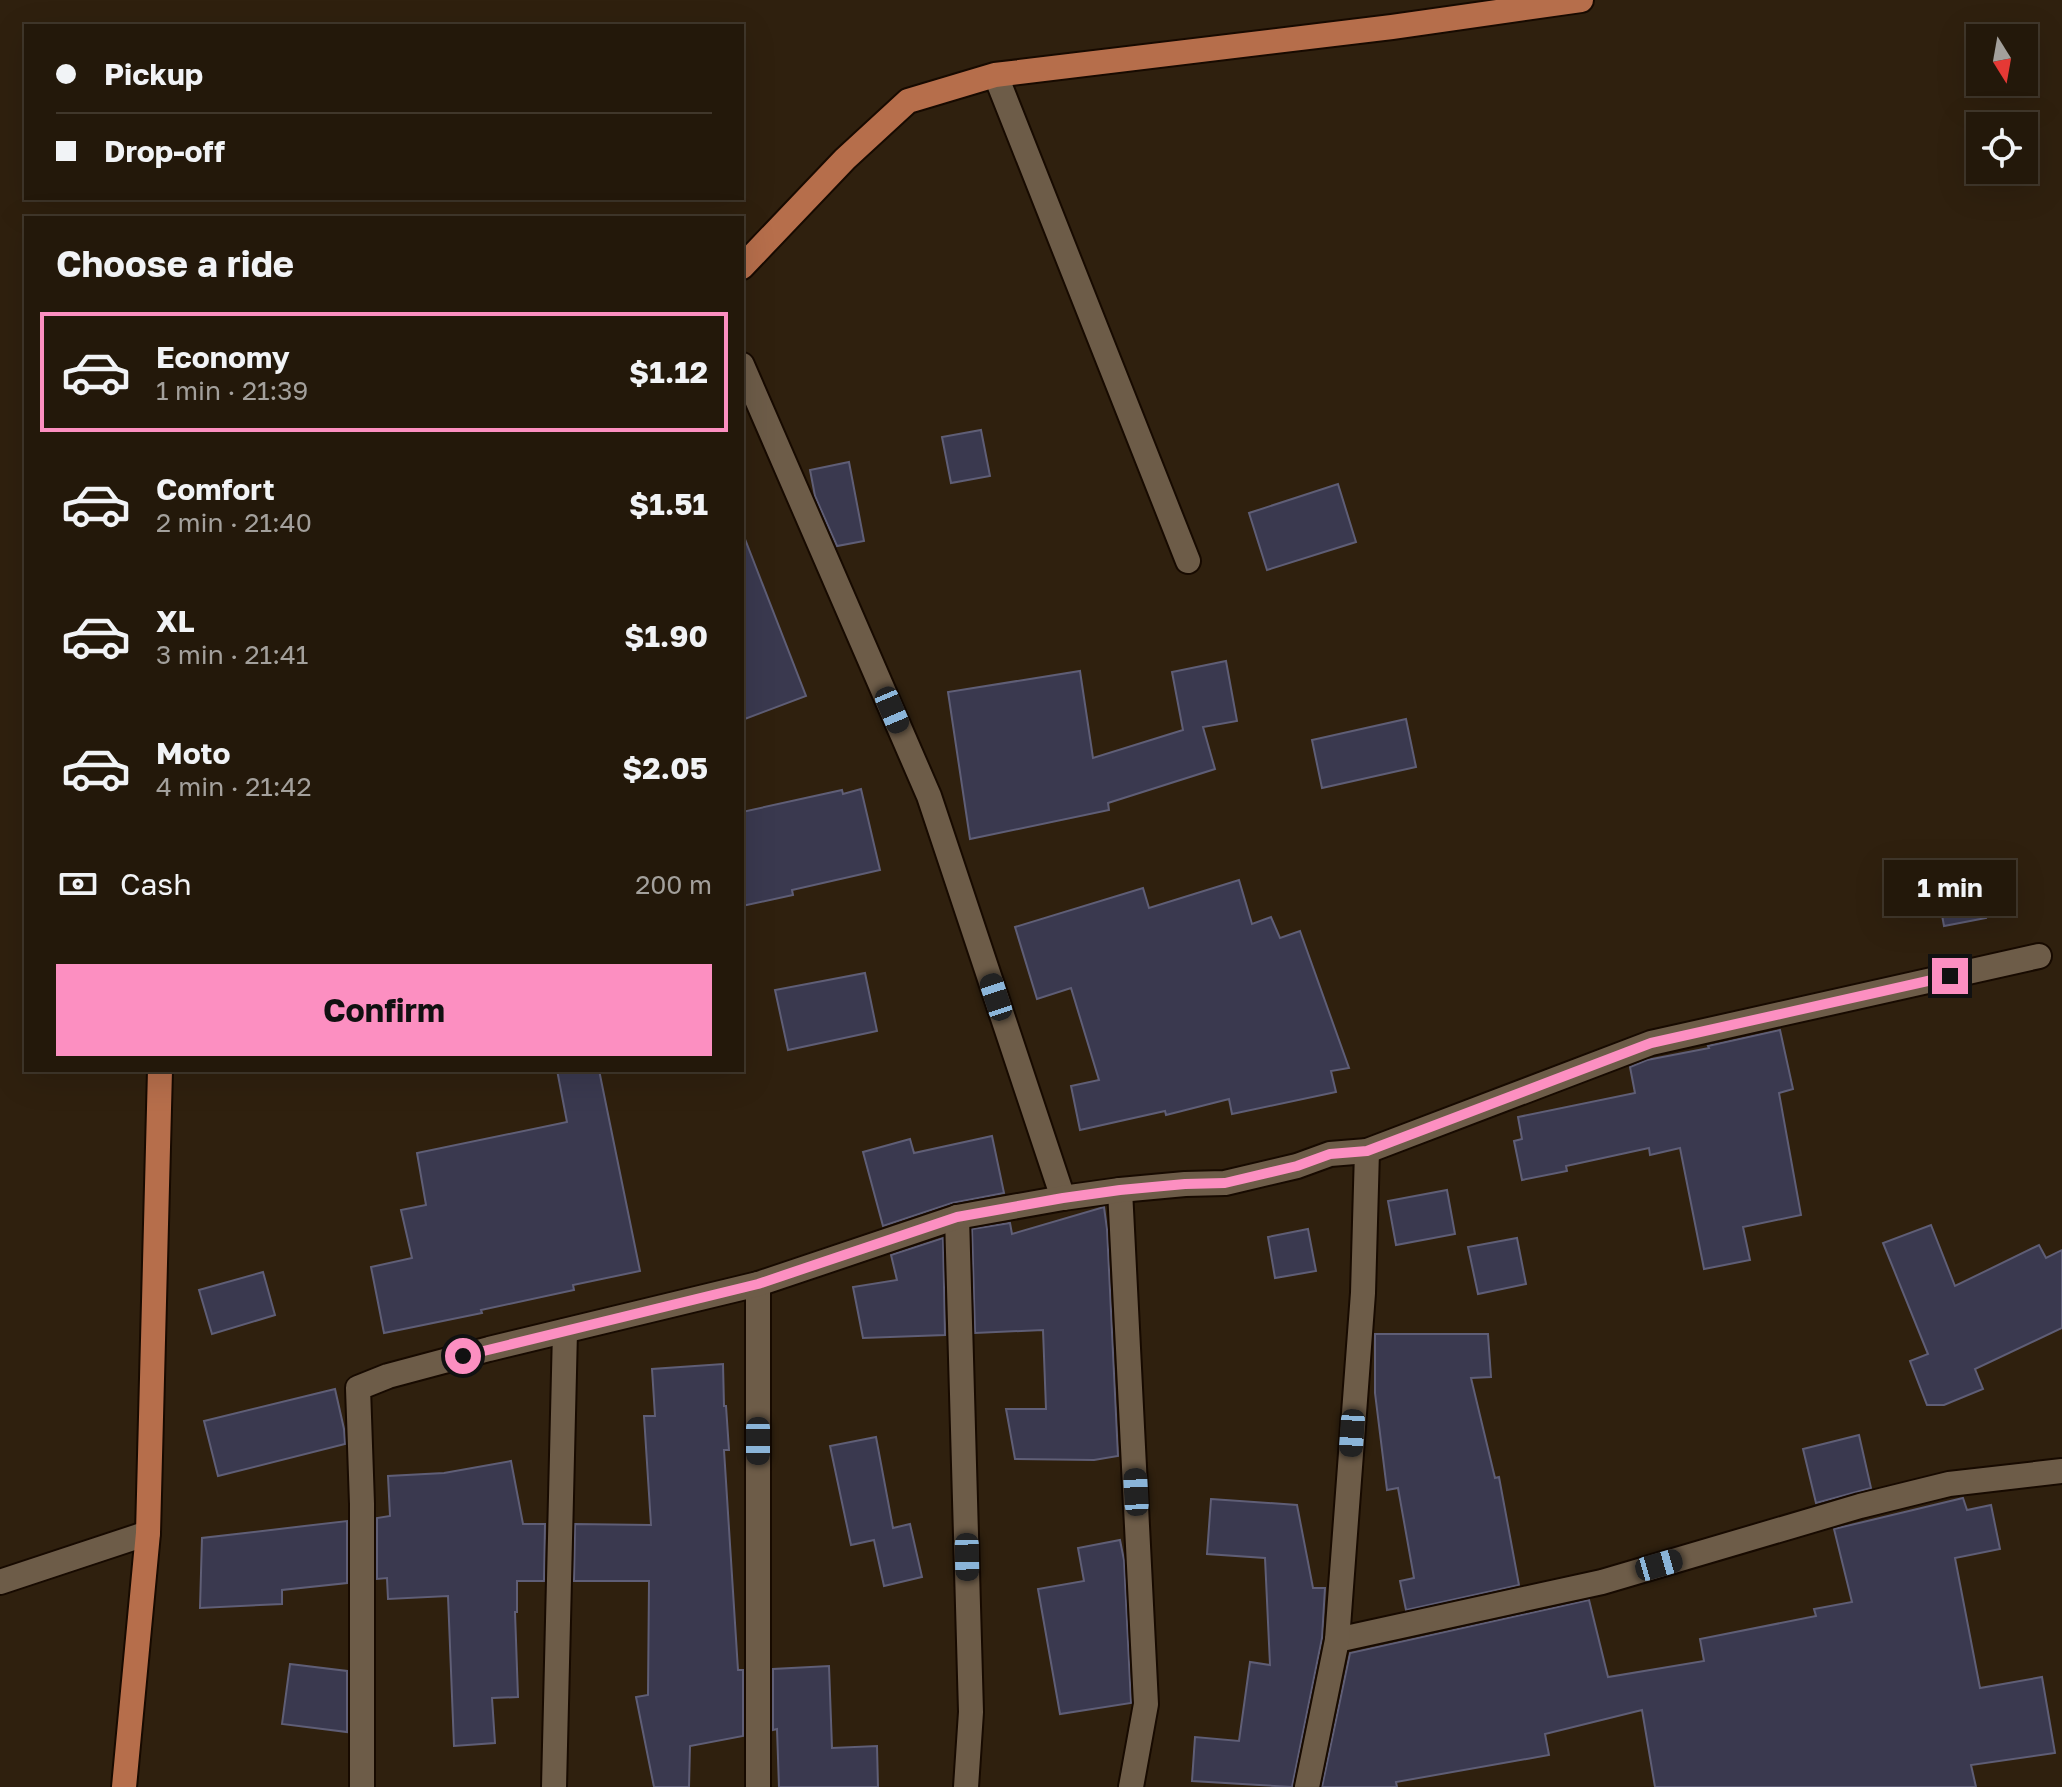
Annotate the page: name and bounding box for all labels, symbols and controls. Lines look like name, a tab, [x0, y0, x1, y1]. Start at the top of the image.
north arrow	[1966, 24, 2038, 96]
map controls	[1966, 24, 2038, 184]
text: Pickup	[104, 56, 203, 92]
button: locate	[1966, 112, 2038, 184]
text: Drop-off	[104, 133, 225, 169]
text: Choose a ride	[56, 242, 294, 285]
icon: car	[60, 336, 132, 408]
text: Economy	[156, 339, 290, 375]
text: $1.12	[629, 354, 708, 390]
text: 1 min · 21:39	[156, 375, 308, 406]
icon: car	[60, 468, 132, 540]
text: Comfort	[156, 471, 275, 507]
text: $1.51	[629, 486, 708, 522]
text: 2 min · 21:40	[156, 507, 312, 538]
icon: car	[60, 600, 132, 672]
text: XL	[156, 603, 195, 639]
text: $1.90	[624, 618, 708, 654]
text: 3 min · 21:41	[156, 639, 308, 670]
car	[872, 683, 912, 737]
icon: car	[60, 732, 132, 804]
text: Moto	[156, 735, 231, 771]
text: $2.05	[622, 750, 708, 786]
text: 4 min · 21:42	[156, 771, 312, 802]
callout: 1 min	[1884, 860, 2016, 916]
icon: cash	[56, 862, 100, 906]
text: Cash	[120, 866, 192, 902]
text: 200 m	[635, 869, 712, 900]
text: 1 min	[1917, 872, 1983, 903]
route end	[1932, 958, 1968, 994]
button: Confirm	[56, 964, 712, 1056]
car	[977, 970, 1015, 1024]
route start	[445, 1338, 481, 1374]
car	[1338, 1408, 1366, 1458]
car	[746, 1417, 770, 1465]
car	[1123, 1467, 1149, 1517]
car	[955, 1533, 979, 1581]
car	[1633, 1547, 1685, 1583]

